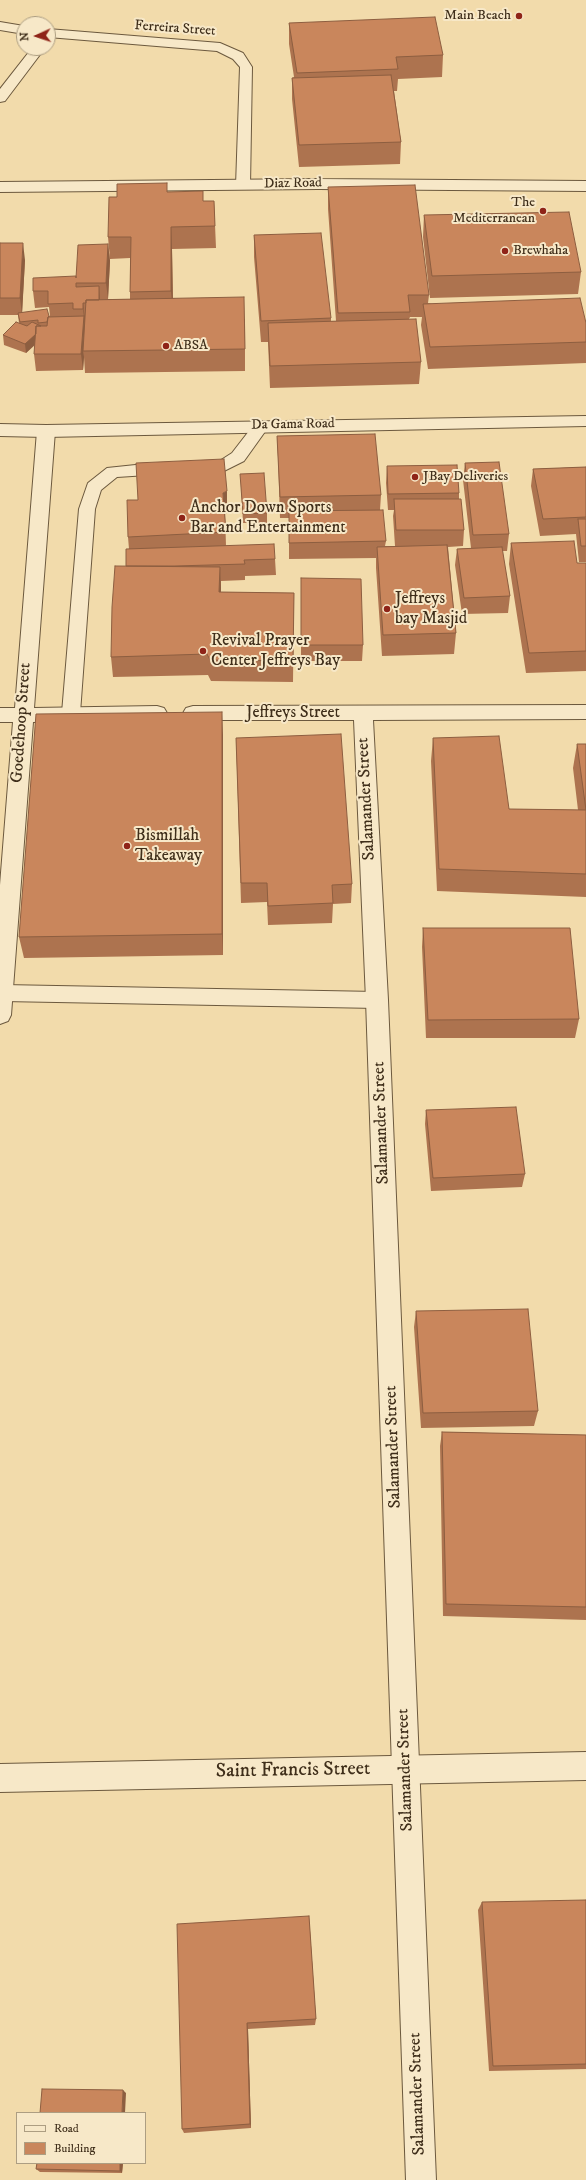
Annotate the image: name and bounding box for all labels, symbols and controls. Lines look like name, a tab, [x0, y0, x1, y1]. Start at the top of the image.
place label: Main Beach	[444, 8, 511, 24]
marker: Main Beach	[514, 11, 524, 21]
north arrow	[16, 16, 56, 56]
street label: Ferreira Street	[134, 18, 216, 40]
text: N	[18, 32, 32, 41]
street label: Diaz Road	[264, 175, 322, 193]
place label: The Mediterranean	[453, 195, 535, 228]
marker: The Mediterranean	[538, 206, 548, 216]
place label: Brewhaha	[513, 243, 568, 259]
marker: Brewhaha	[500, 246, 510, 256]
place label: ABSA	[174, 338, 208, 354]
marker: ABSA	[161, 341, 171, 351]
street label: Da Gama Road	[251, 416, 335, 434]
place label: JBay Deliveries	[423, 469, 508, 485]
marker: JBay Deliveries	[410, 472, 420, 482]
place label: Anchor Down Sports Bar and Entertainment	[190, 498, 346, 538]
marker: Anchor Down Sports Bar and Entertainment	[177, 513, 187, 523]
place label: Jeffreys bay Masjid	[395, 589, 467, 629]
marker: Jeffreys bay Masjid	[382, 604, 392, 614]
place label: Revival Prayer Center Jeffreys Bay	[211, 631, 340, 671]
marker: Revival Prayer Center Jeffreys Bay	[198, 646, 208, 656]
street label: Goedehoop Street	[8, 662, 36, 784]
street label: Jeffreys Street	[246, 703, 340, 723]
street label: Salamander Street	[354, 737, 380, 861]
place label: Bismillah Takeaway	[135, 826, 202, 866]
marker: Bismillah Takeaway	[122, 841, 132, 851]
street label: Salamander Street	[370, 1061, 394, 1185]
street label: Salamander Street	[382, 1385, 406, 1509]
street label: Salamander Street	[394, 1708, 418, 1832]
street label: Saint Francis Street	[215, 1758, 371, 1784]
street label: Salamander Street	[406, 2032, 430, 2156]
legend	[16, 2112, 146, 2164]
text: Road	[54, 2121, 79, 2136]
text: Building	[54, 2141, 95, 2156]

